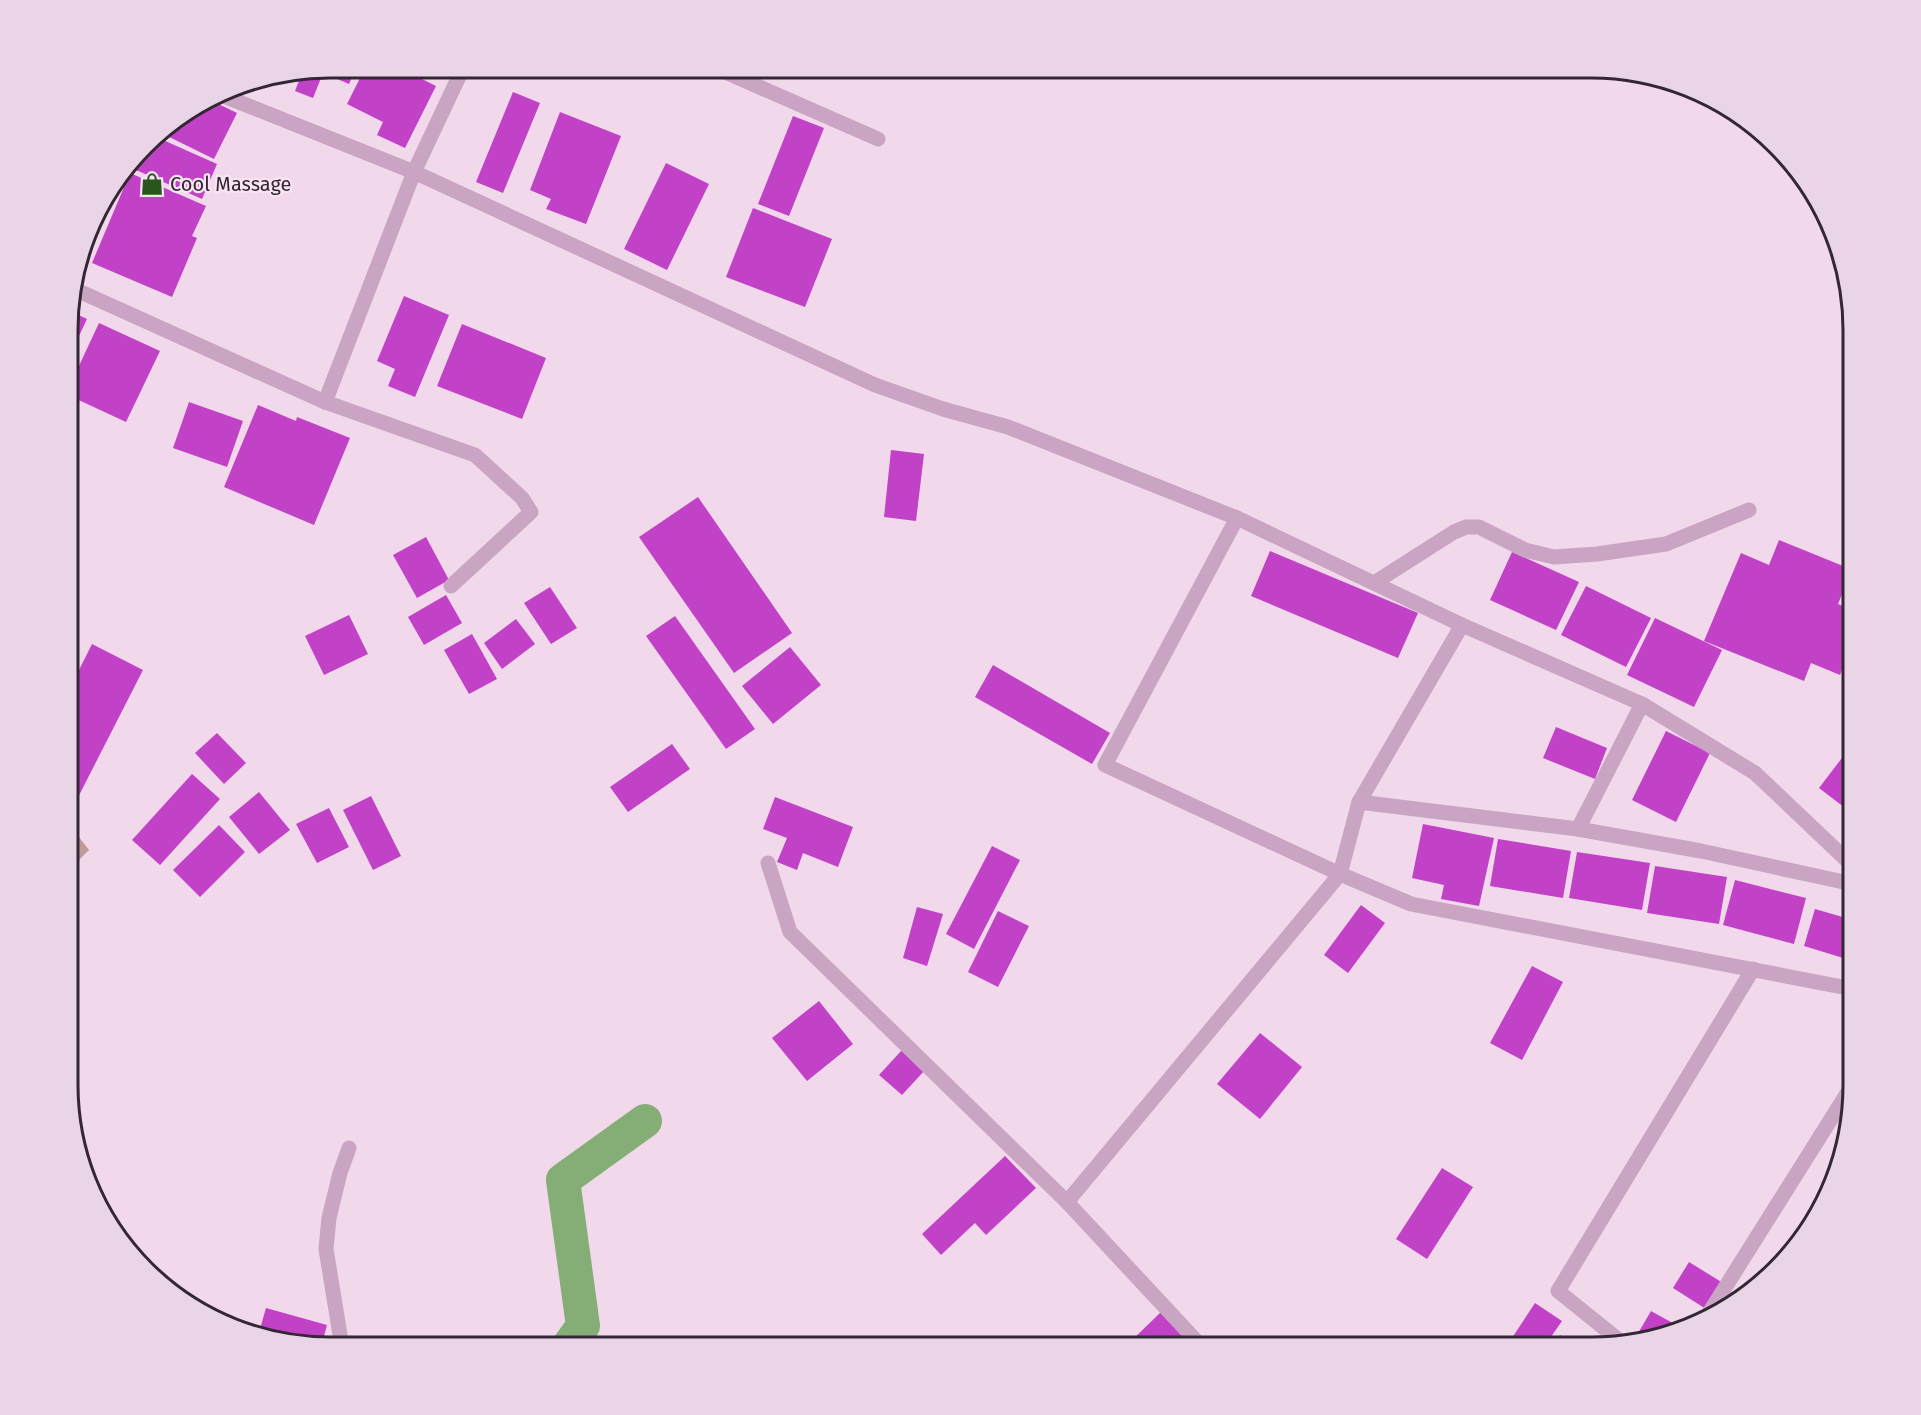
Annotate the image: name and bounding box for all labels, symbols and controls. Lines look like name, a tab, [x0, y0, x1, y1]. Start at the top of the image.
shop icon: Cool Massage	[139, 171, 165, 197]
place label: Cool Massage	[170, 172, 292, 196]

